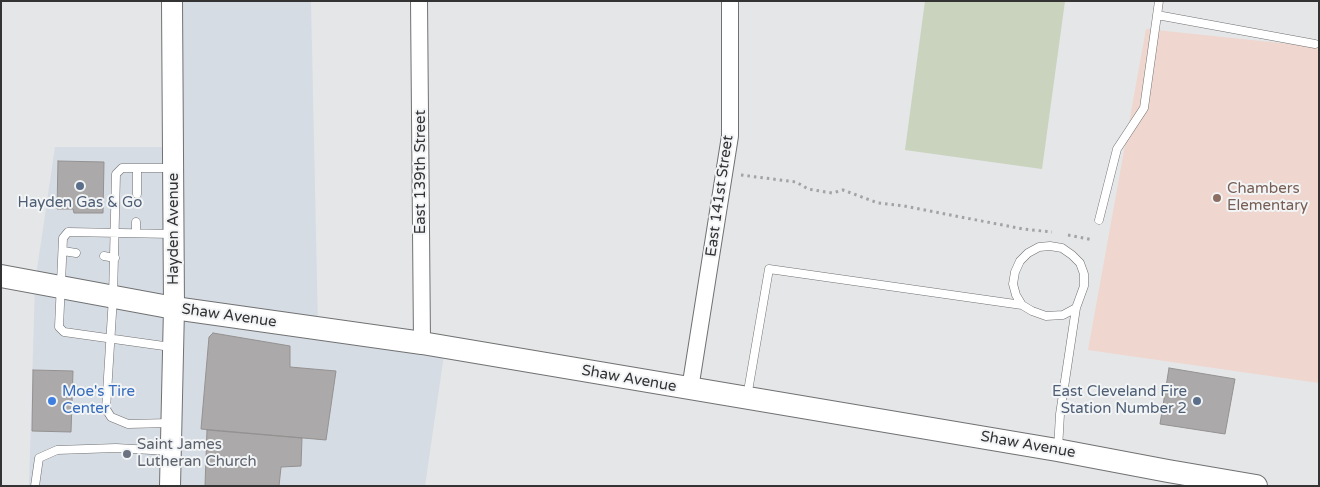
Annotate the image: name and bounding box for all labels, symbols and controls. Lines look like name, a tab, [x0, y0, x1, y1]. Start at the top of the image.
street label: East 139th Street	[412, 110, 430, 234]
street label: East 141st Street	[703, 134, 737, 258]
street label: Hayden Avenue	[165, 173, 183, 285]
marker: Hayden Gas & Go	[74, 180, 86, 192]
place label: Chambers Elementary	[1227, 180, 1308, 215]
marker: Chambers Elementary	[1211, 192, 1223, 204]
place label: Hayden Gas & Go	[18, 194, 142, 212]
street label: Shaw Avenue	[180, 300, 278, 332]
street label: Shaw Avenue	[580, 362, 678, 396]
place label: Moe's Tire Center	[62, 383, 135, 418]
place label: East Cleveland Fire Station Number 2	[1052, 383, 1187, 418]
marker: Moe's Tire Center	[46, 395, 58, 407]
marker: East Cleveland Fire Station Number 2	[1191, 395, 1203, 407]
street label: Shaw Avenue	[979, 428, 1077, 462]
place label: Saint James Lutheran Church	[137, 436, 257, 471]
marker: Saint James Lutheran Church	[121, 448, 133, 460]

